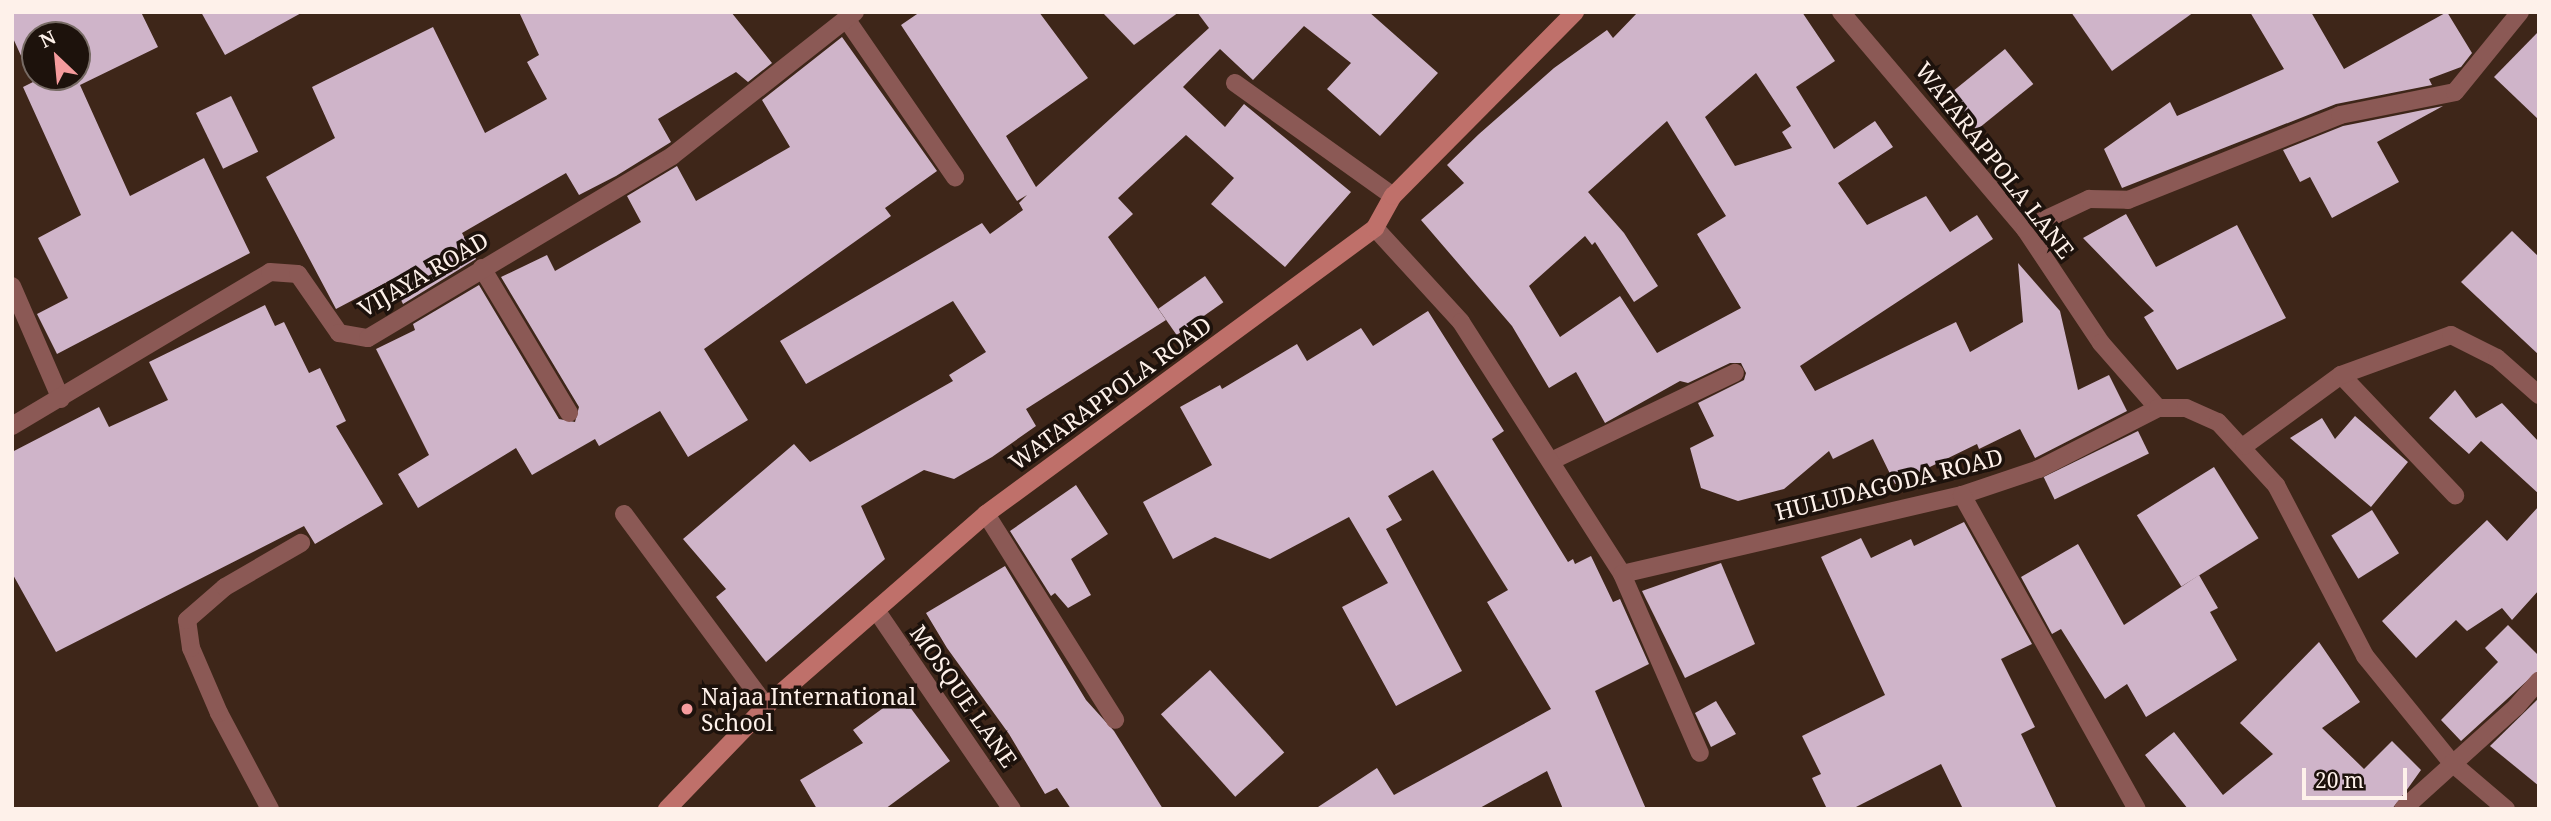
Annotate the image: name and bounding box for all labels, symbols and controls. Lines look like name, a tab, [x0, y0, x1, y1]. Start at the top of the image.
north arrow	[21, 21, 91, 91]
text: N	[35, 24, 60, 54]
street label: WATARAPPOLA LANE	[1910, 56, 2080, 264]
street label: VIJAYA ROAD	[353, 226, 493, 322]
street label: WATARAPPOLA ROAD	[1004, 310, 1216, 476]
street label: HULUDAGODA ROAD	[1772, 442, 2006, 526]
street label: MOSQUE LANE	[905, 620, 1023, 772]
place label: Najaa International School	[701, 682, 916, 736]
marker: Najaa International School	[679, 701, 695, 717]
scale bar	[2306, 754, 2411, 798]
text: 20 m	[2315, 766, 2364, 794]

